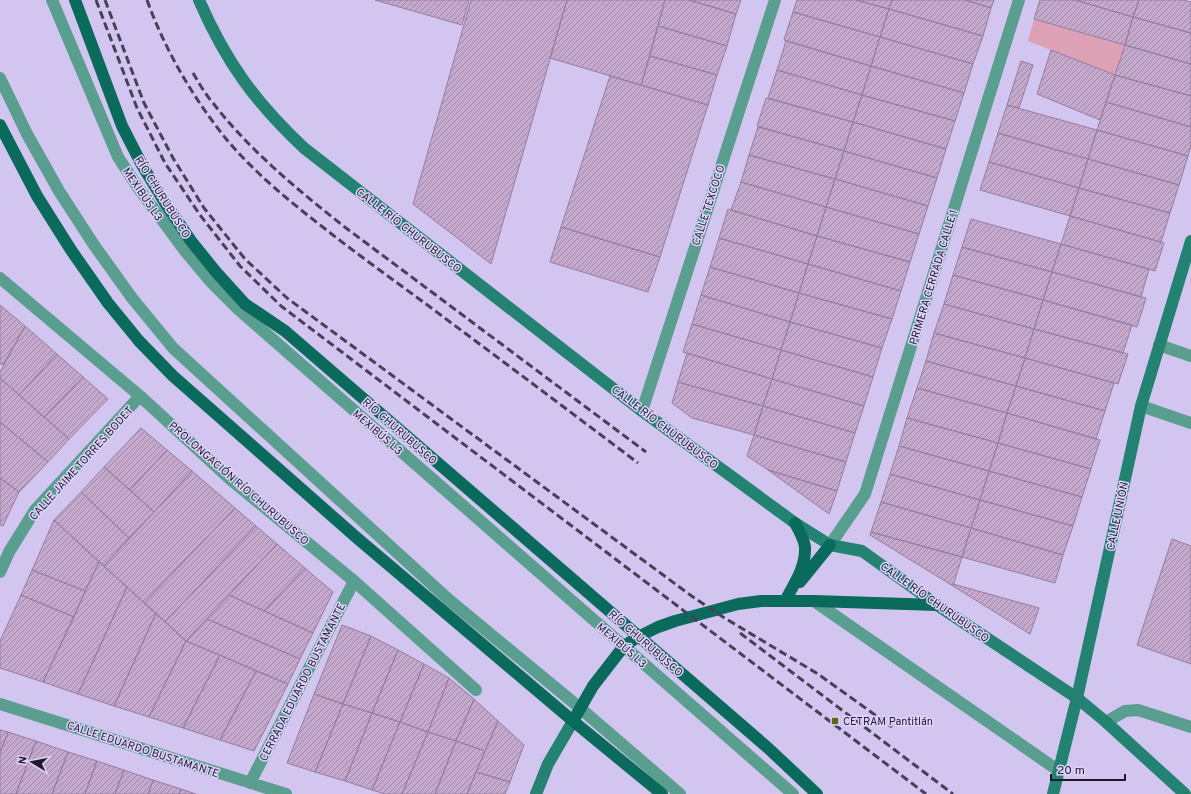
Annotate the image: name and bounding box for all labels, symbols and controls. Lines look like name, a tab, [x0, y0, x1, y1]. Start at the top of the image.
street label: RÍO CHURUBUSCO	[131, 153, 194, 241]
street label: CALLE TEXCOCO	[689, 163, 729, 248]
street label: MEXIBÚS L3	[119, 165, 166, 224]
street label: CALLE RÍO CHURUBUSCO	[353, 184, 465, 276]
street label: PRIMERA CERRADA CALLE 1	[907, 208, 961, 347]
street label: CALLE RÍO CHURUBUSCO	[608, 382, 721, 472]
street label: RÍO CHURUBUSCO	[359, 395, 440, 468]
street label: CALLE JAIME TORRES BODET	[27, 404, 137, 524]
street label: MEXIBÚS L3	[349, 407, 406, 458]
street label: PROLONGACIÓN RÍO CHURUBUSCO	[165, 418, 312, 549]
street label: CALLE UNIÓN	[1103, 480, 1132, 552]
street label: CALLE RÍO CHURUBUSCO	[877, 559, 992, 646]
street label: CERRADA EDUARDO BUSTAMANTE	[257, 601, 349, 764]
street label: RÍO CHURUBUSCO	[605, 607, 686, 680]
street label: MEXIBÚS L3	[593, 620, 650, 671]
place label: CETRAM Pantitlán	[843, 715, 933, 729]
marker: CETRAM Pantitlán	[830, 716, 840, 726]
street label: CALLE EDUARDO BUSTAMANTE	[65, 719, 221, 781]
north arrow	[12, 742, 52, 782]
text: N	[16, 755, 31, 766]
scale bar	[1051, 756, 1125, 782]
text: 20 m	[1057, 763, 1085, 779]

